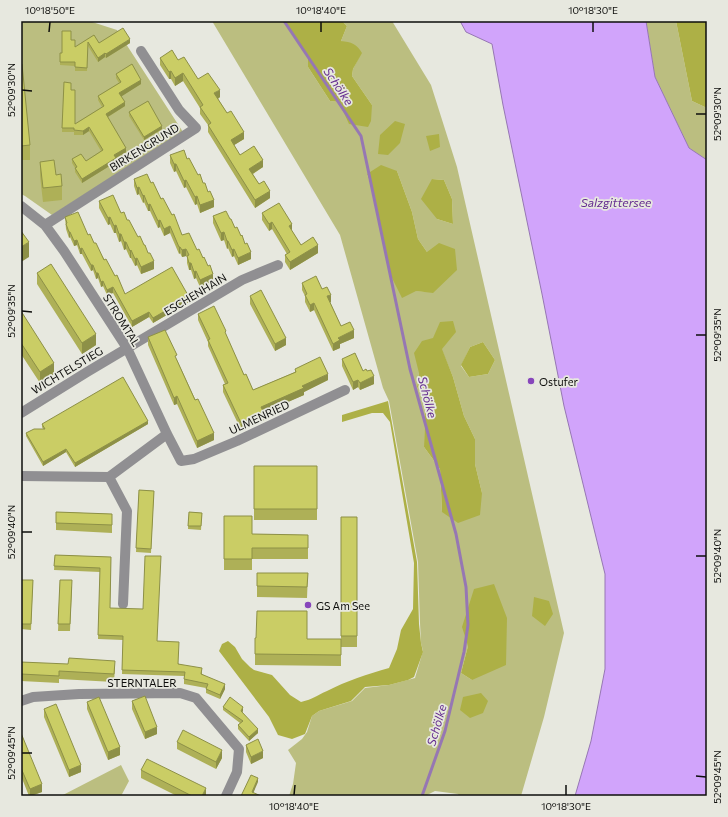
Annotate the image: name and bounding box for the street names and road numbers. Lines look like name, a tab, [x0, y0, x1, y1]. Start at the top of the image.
street label: BIRKENGRUND	[107, 120, 181, 174]
street label: ESCHENHAIN	[161, 270, 229, 318]
street label: STROMTAL	[101, 291, 143, 349]
street label: WICHTELSTIEG	[29, 344, 105, 396]
street label: ULMENRIED	[227, 397, 291, 437]
street label: STERNTALER	[107, 676, 177, 689]

